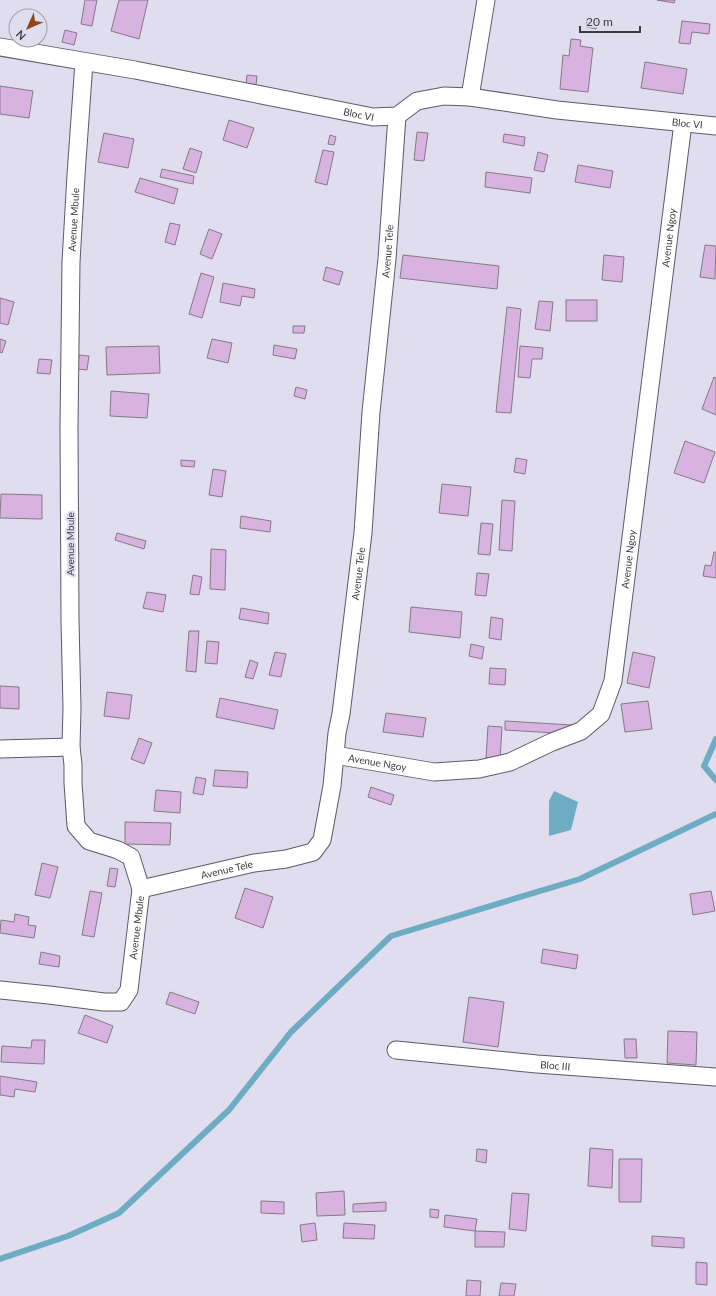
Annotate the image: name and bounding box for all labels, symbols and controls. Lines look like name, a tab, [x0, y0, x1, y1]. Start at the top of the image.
north arrow	[8, 8, 48, 48]
scale bar	[580, 8, 640, 34]
text: 20 m	[586, 14, 613, 29]
text: N	[13, 28, 28, 43]
street label: Bloc VI	[342, 105, 375, 123]
street label: Bloc VI	[671, 116, 703, 131]
street label: Avenue Mbule	[66, 187, 81, 252]
street label: Avenue Ngoy	[659, 207, 678, 268]
street label: Avenue Tele	[379, 224, 395, 278]
street label: Avenue Mbule	[64, 512, 76, 576]
street label: Avenue Ngoy	[619, 528, 638, 589]
street label: Avenue Tele	[349, 547, 367, 601]
street label: Avenue Ngoy	[347, 751, 408, 773]
street label: Avenue Tele	[200, 857, 254, 881]
street label: Avenue Mbule	[127, 895, 146, 960]
street label: Bloc III	[540, 1058, 571, 1072]

